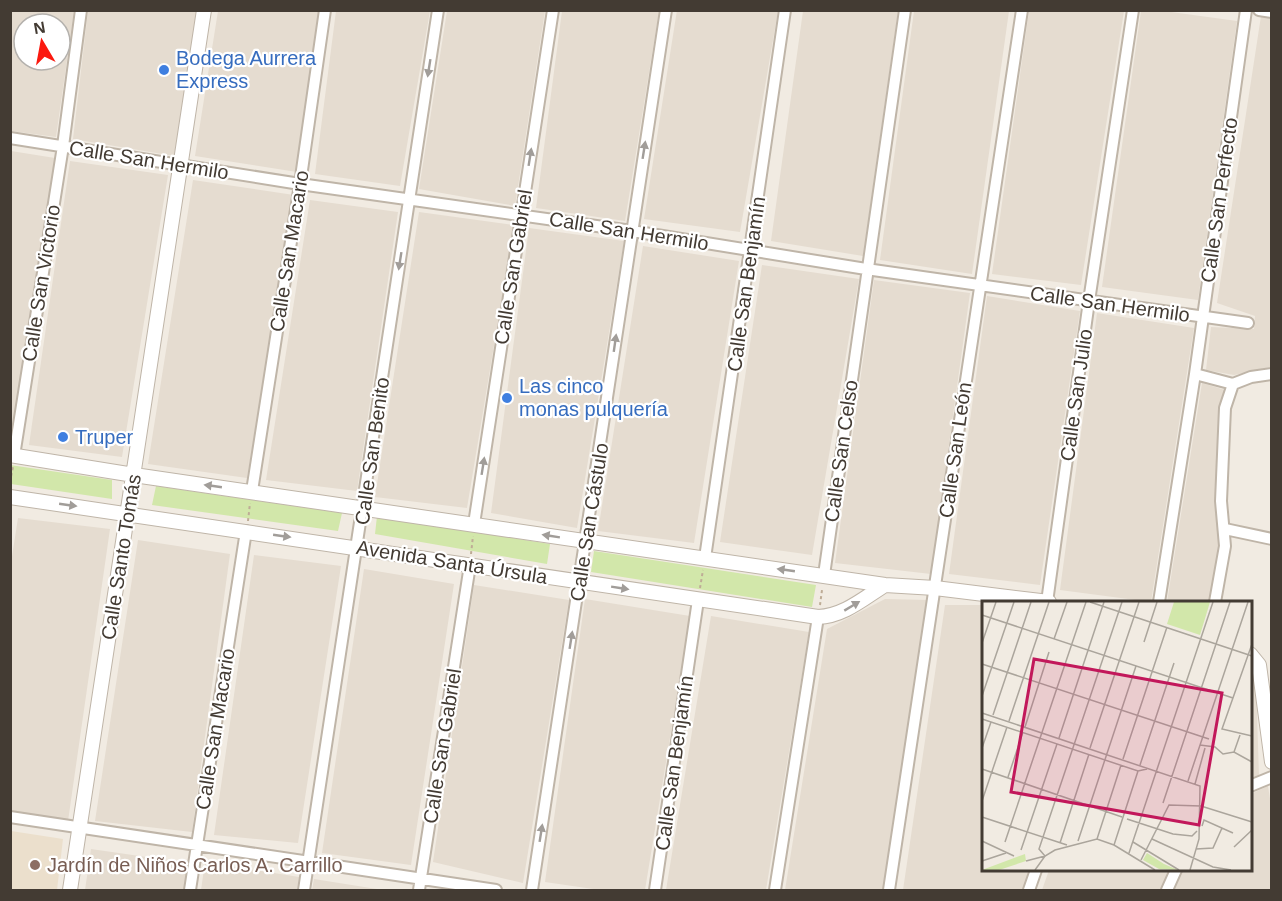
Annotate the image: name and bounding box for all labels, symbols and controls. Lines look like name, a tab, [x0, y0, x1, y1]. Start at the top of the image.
north arrow	[12, 12, 72, 72]
text: N	[32, 18, 47, 37]
place label: Bodega Aurrera Express	[176, 47, 317, 92]
one-way arrow	[425, 59, 434, 78]
marker: Bodega Aurrera Express	[157, 63, 171, 77]
street label: Calle San Perfecto	[1197, 116, 1241, 284]
street label: Calle San Hermilo	[68, 137, 230, 183]
one-way arrow	[640, 141, 649, 160]
one-way arrow	[526, 147, 535, 166]
street label: Calle San Macario	[265, 169, 313, 333]
street label: Calle San Gabriel	[490, 188, 536, 346]
street label: Calle San Benjamín	[723, 195, 769, 373]
street label: Calle San Victorio	[18, 203, 64, 363]
street label: Calle San Hermilo	[548, 208, 710, 254]
one-way arrow	[396, 252, 405, 271]
street label: Calle San Hermilo	[1029, 282, 1191, 326]
street label: Calle San Julio	[1056, 327, 1096, 463]
one-way arrow	[611, 334, 620, 353]
place label: Las cinco monas pulquería	[519, 375, 669, 420]
street label: Calle San Benito	[351, 376, 393, 526]
street label: Calle San Celso	[820, 378, 862, 524]
street label: Calle San León	[935, 381, 975, 519]
marker: Las cinco monas pulquería	[500, 391, 514, 405]
place label: Truper	[75, 426, 134, 448]
marker: Truper	[56, 430, 70, 444]
street label: Calle San Cástulo	[566, 441, 612, 603]
one-way arrow	[478, 456, 487, 475]
street label: Calle Santo Tomás	[97, 473, 145, 641]
one-way arrow	[203, 481, 222, 491]
one-way arrow	[59, 500, 78, 509]
one-way arrow	[542, 531, 561, 540]
one-way arrow	[273, 532, 292, 541]
street label: Avenida Santa Úrsula	[355, 536, 550, 588]
one-way arrow	[776, 565, 795, 574]
one-way arrow	[611, 584, 630, 593]
one-way arrow	[844, 600, 860, 611]
inset map	[982, 601, 1252, 871]
one-way arrow	[566, 630, 575, 649]
street label: Calle San Macario	[191, 647, 239, 811]
street label: Calle San Gabriel	[419, 667, 465, 825]
street label: Calle San Benjamín	[651, 674, 697, 852]
one-way arrow	[537, 823, 546, 842]
place label: Jardín de Niños Carlos A. Carrillo	[47, 854, 343, 876]
marker: Jardín de Niños Carlos A. Carrillo	[28, 858, 42, 872]

